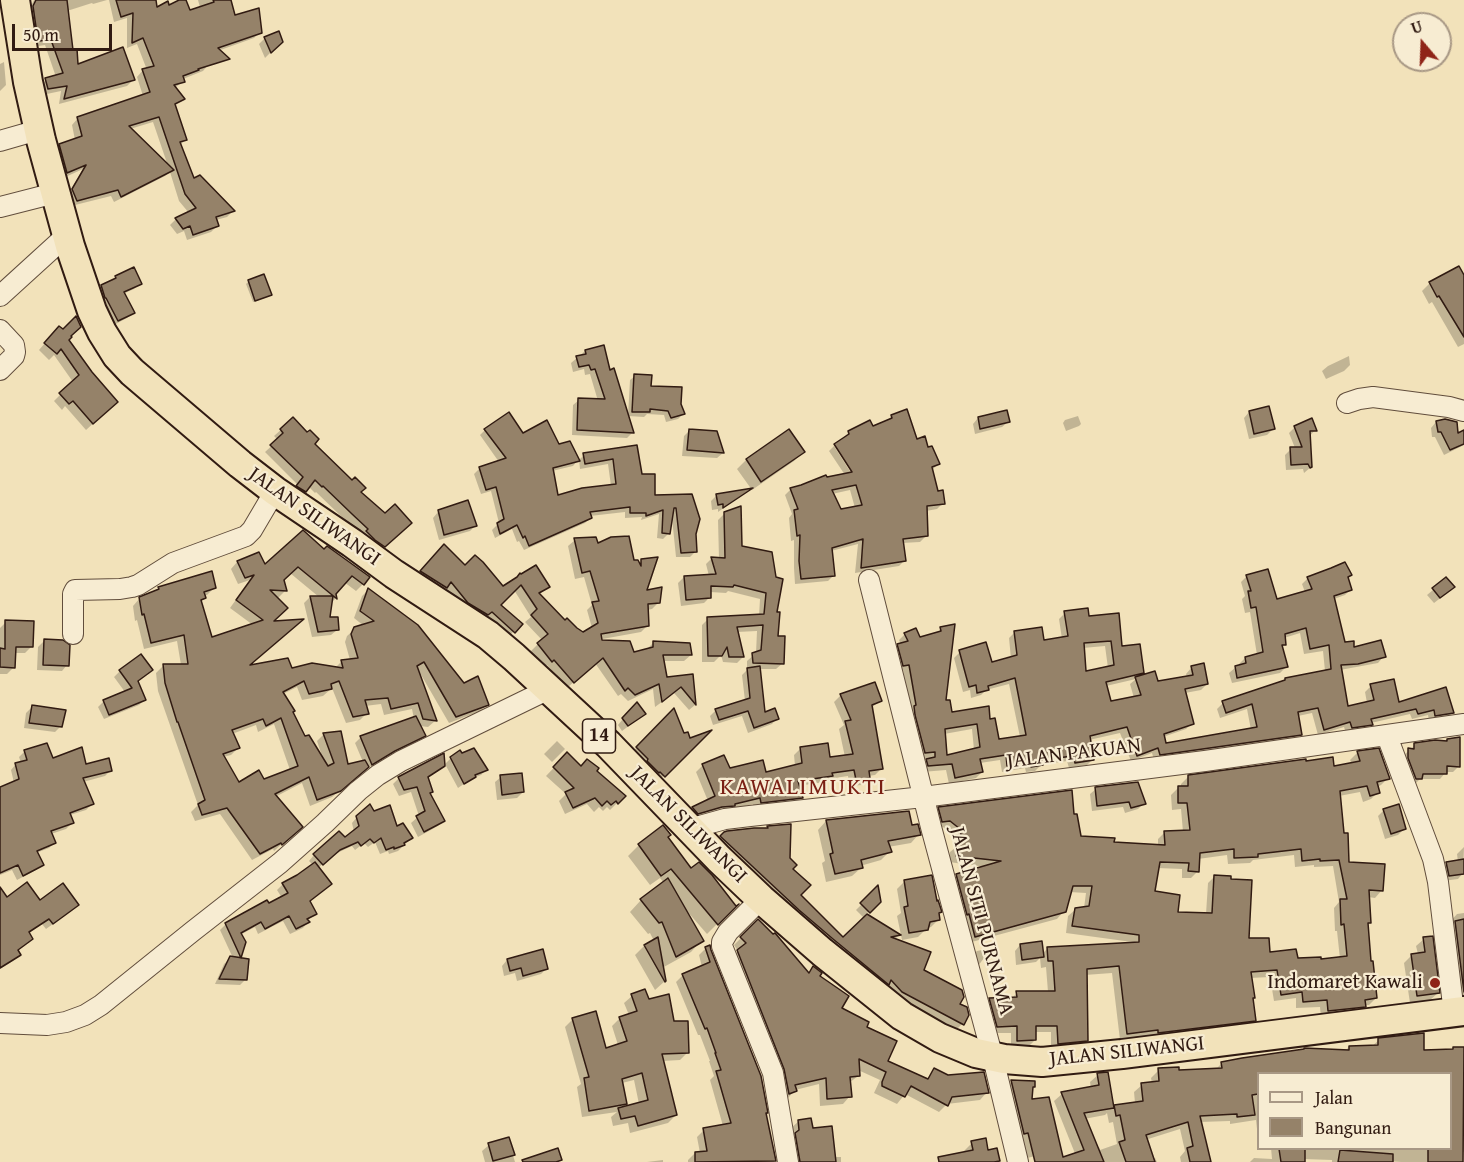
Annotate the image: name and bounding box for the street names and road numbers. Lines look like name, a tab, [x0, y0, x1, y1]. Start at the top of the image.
street label: JALAN SILIWANGI	[243, 462, 385, 572]
road number: 14	[582, 719, 616, 753]
street label: JALAN PAKUAN	[1005, 733, 1143, 775]
street label: JALAN SILIWANGI	[624, 761, 752, 889]
street label: JALAN SITI PURNAMA	[944, 824, 1018, 1018]
street label: JALAN SILIWANGI	[1048, 1031, 1206, 1073]

